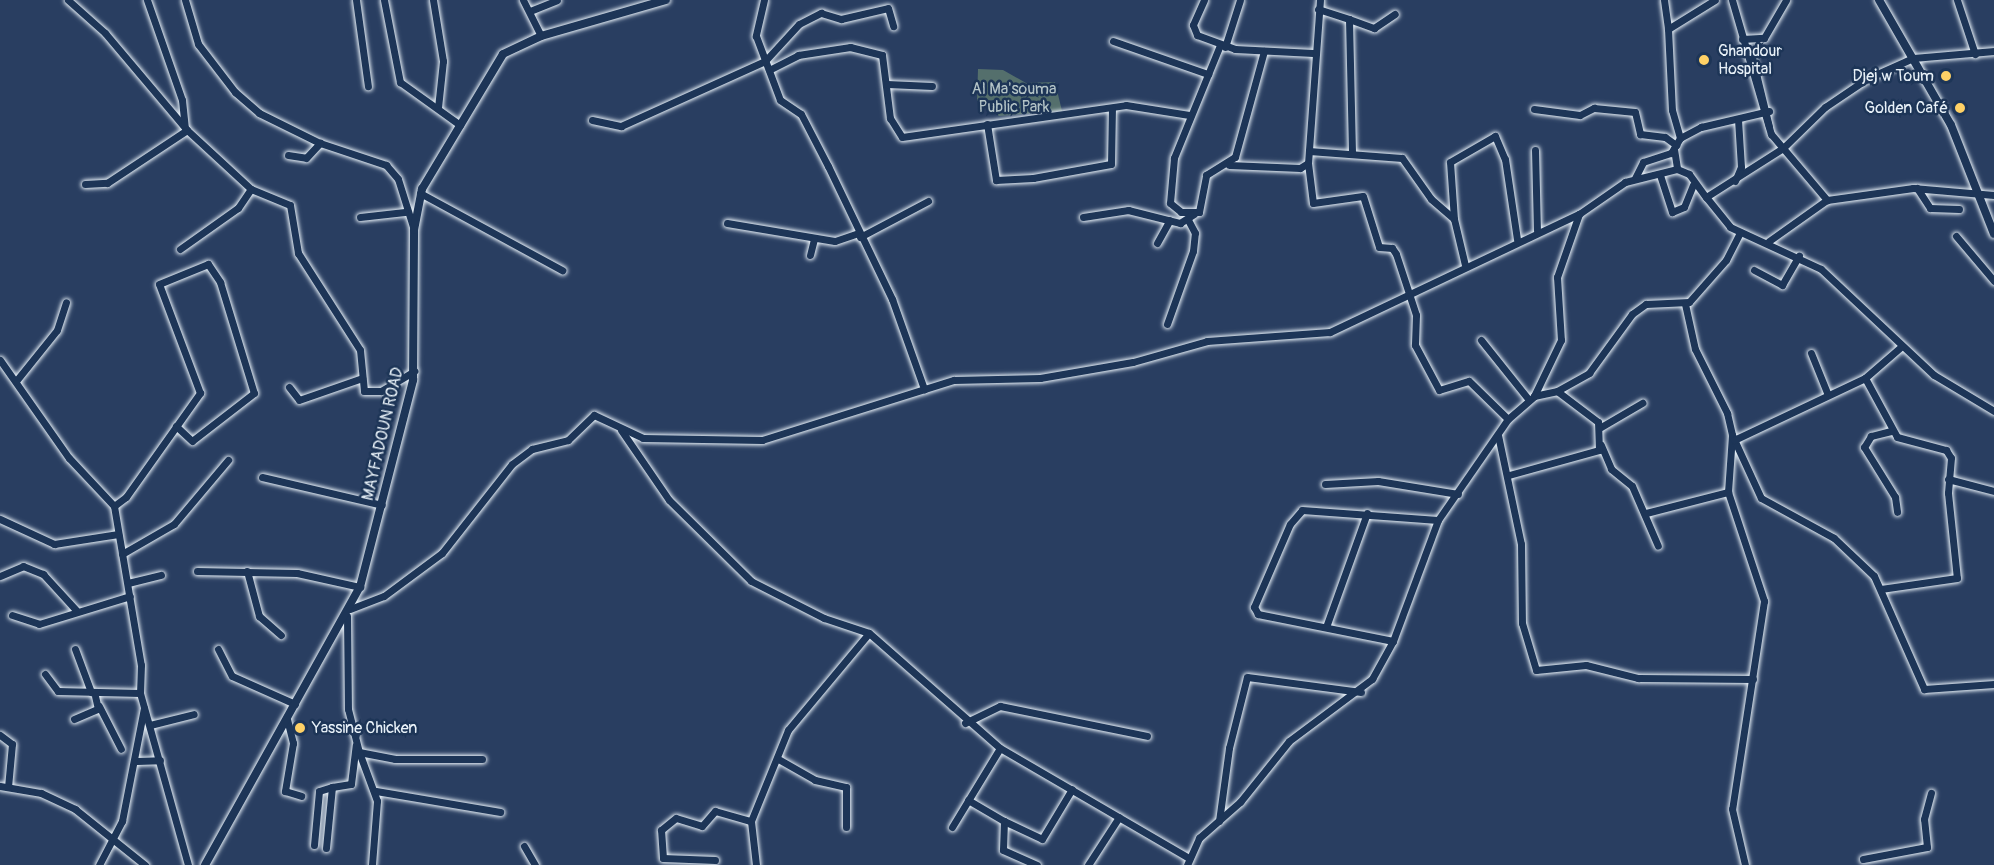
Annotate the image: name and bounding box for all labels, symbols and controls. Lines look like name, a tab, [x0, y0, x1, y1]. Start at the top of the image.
place label: Ghandour Hospital	[1718, 41, 1782, 79]
marker: Ghandour Hospital	[1695, 51, 1713, 69]
place label: Djej w Toum	[1852, 66, 1934, 86]
marker: Djej w Toum	[1939, 69, 1953, 83]
park label: Al Ma'souma Public Park	[972, 79, 1056, 117]
place label: Golden Café	[1865, 98, 1948, 118]
marker: Golden Café	[1953, 101, 1967, 115]
street label: MAYFADOUN ROAD	[358, 366, 408, 502]
place label: Yassine Chicken	[312, 718, 417, 738]
marker: Yassine Chicken	[293, 721, 307, 735]

